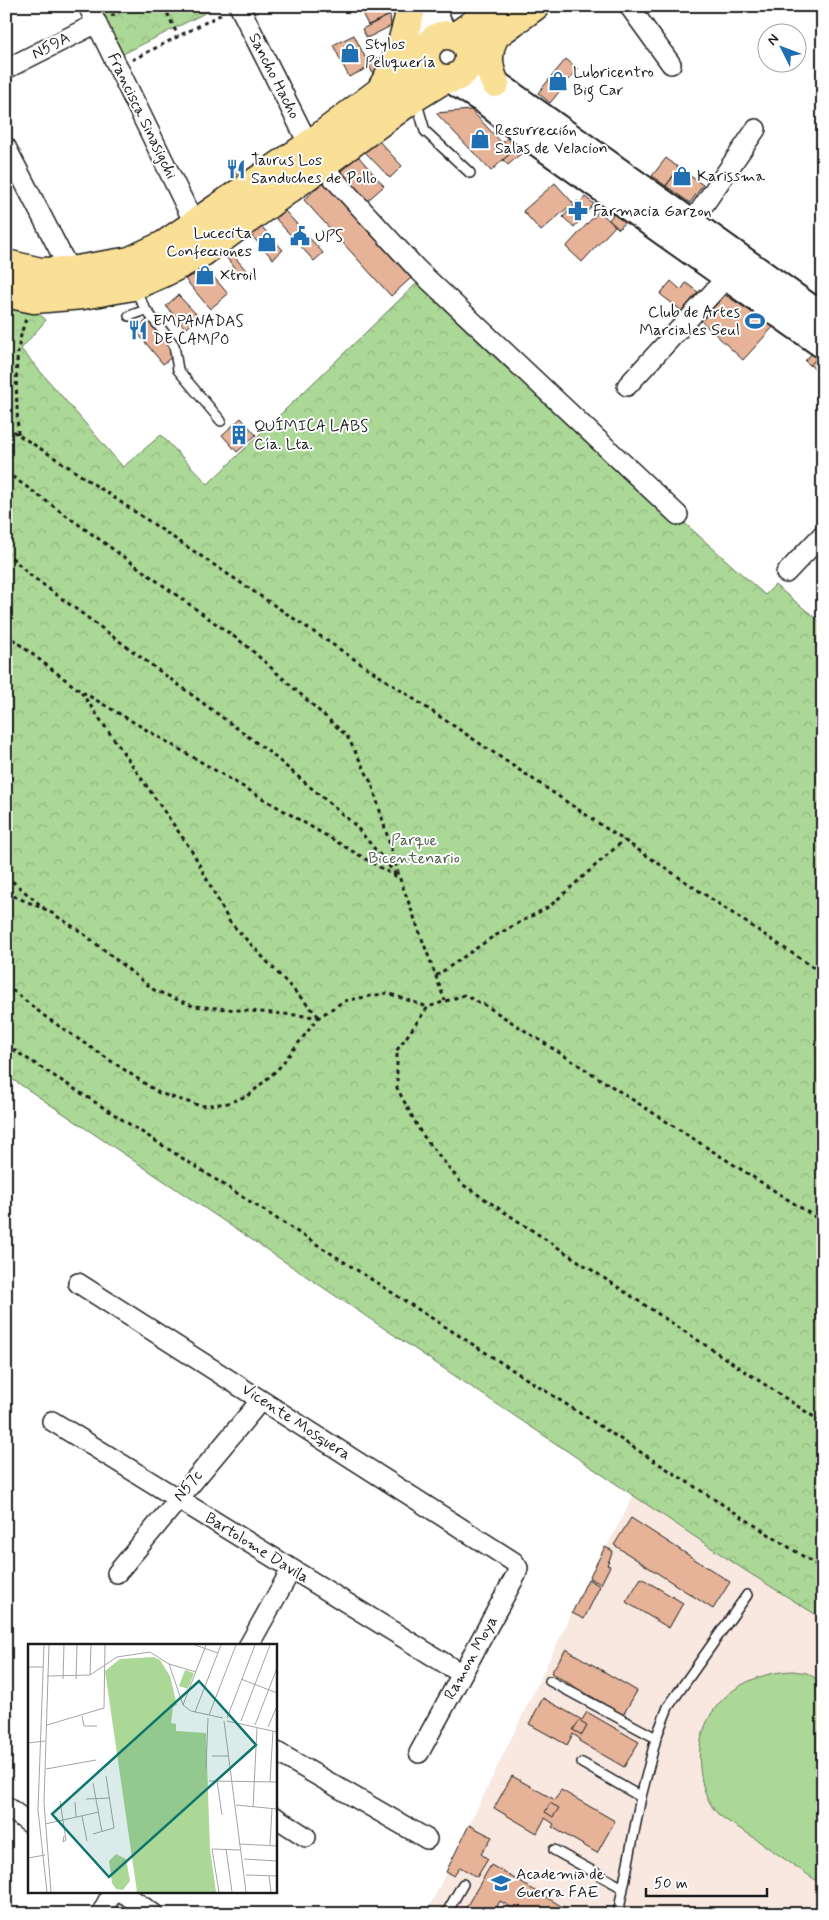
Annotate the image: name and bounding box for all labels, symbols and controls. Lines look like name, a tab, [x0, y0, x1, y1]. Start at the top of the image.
north arrow	[756, 22, 806, 72]
street label: N59A	[28, 28, 74, 64]
street label: Sancho Hacho	[243, 30, 305, 123]
text: N	[763, 30, 783, 49]
place label: Stylos Peluquería	[365, 34, 436, 73]
shop icon: Stylos Peluquería	[339, 42, 361, 64]
street label: Francisca Sinasigchi	[102, 49, 182, 183]
place label: Lubricentro Big Car	[573, 62, 654, 102]
shop icon: Lubricentro Big Car	[547, 70, 569, 92]
place label: Resurrección Salas de Velacion	[495, 120, 608, 159]
shop icon: Resurrección Salas de Velacion	[469, 128, 491, 150]
place label: Taurus Los Sanduches de Pollo	[251, 150, 377, 189]
restaurant icon: Taurus Los Sanduches de Pollo	[225, 158, 247, 180]
shop icon: Karissma	[671, 165, 693, 187]
place label: Karissma	[697, 166, 765, 187]
pharmacy icon: Farmacia Garzon	[567, 200, 589, 222]
place label: Farmacia Garzon	[593, 201, 712, 222]
place label: Lucecita Confecciones	[166, 223, 252, 262]
public building icon: UPS	[289, 225, 311, 247]
place label: UPS	[315, 226, 343, 247]
shop icon: Lucecita Confecciones	[256, 231, 278, 253]
shop icon: Xtroil	[194, 264, 216, 286]
place label: Xtroil	[220, 265, 257, 286]
place label: Club de Artes Marciales Seul	[639, 302, 740, 341]
sports icon: Club de Artes Marciales Seul	[744, 310, 766, 332]
place label: EMPANADAS DE CAMPO	[153, 311, 244, 350]
restaurant icon: EMPANADAS DE CAMPO	[127, 319, 149, 341]
place label: QUÍMICA LABS Cía. Lta.	[254, 416, 368, 455]
building icon: QUÍMICA LABS Cía. Lta.	[228, 424, 250, 446]
park label: Parque Bicentenario	[368, 830, 460, 869]
street label: Vicente Mosquera	[238, 1379, 354, 1465]
street label: N57c	[169, 1466, 208, 1506]
street label: Bartolome Davila	[201, 1508, 313, 1588]
street label: Ramon Moya	[439, 1612, 503, 1704]
inset map	[28, 1644, 276, 1892]
place label: Academia de Guerra FAE	[516, 1864, 605, 1903]
scale bar	[646, 1865, 768, 1897]
school or university icon: Academia de Guerra FAE	[490, 1872, 512, 1894]
text: 50 m	[654, 1874, 688, 1894]

